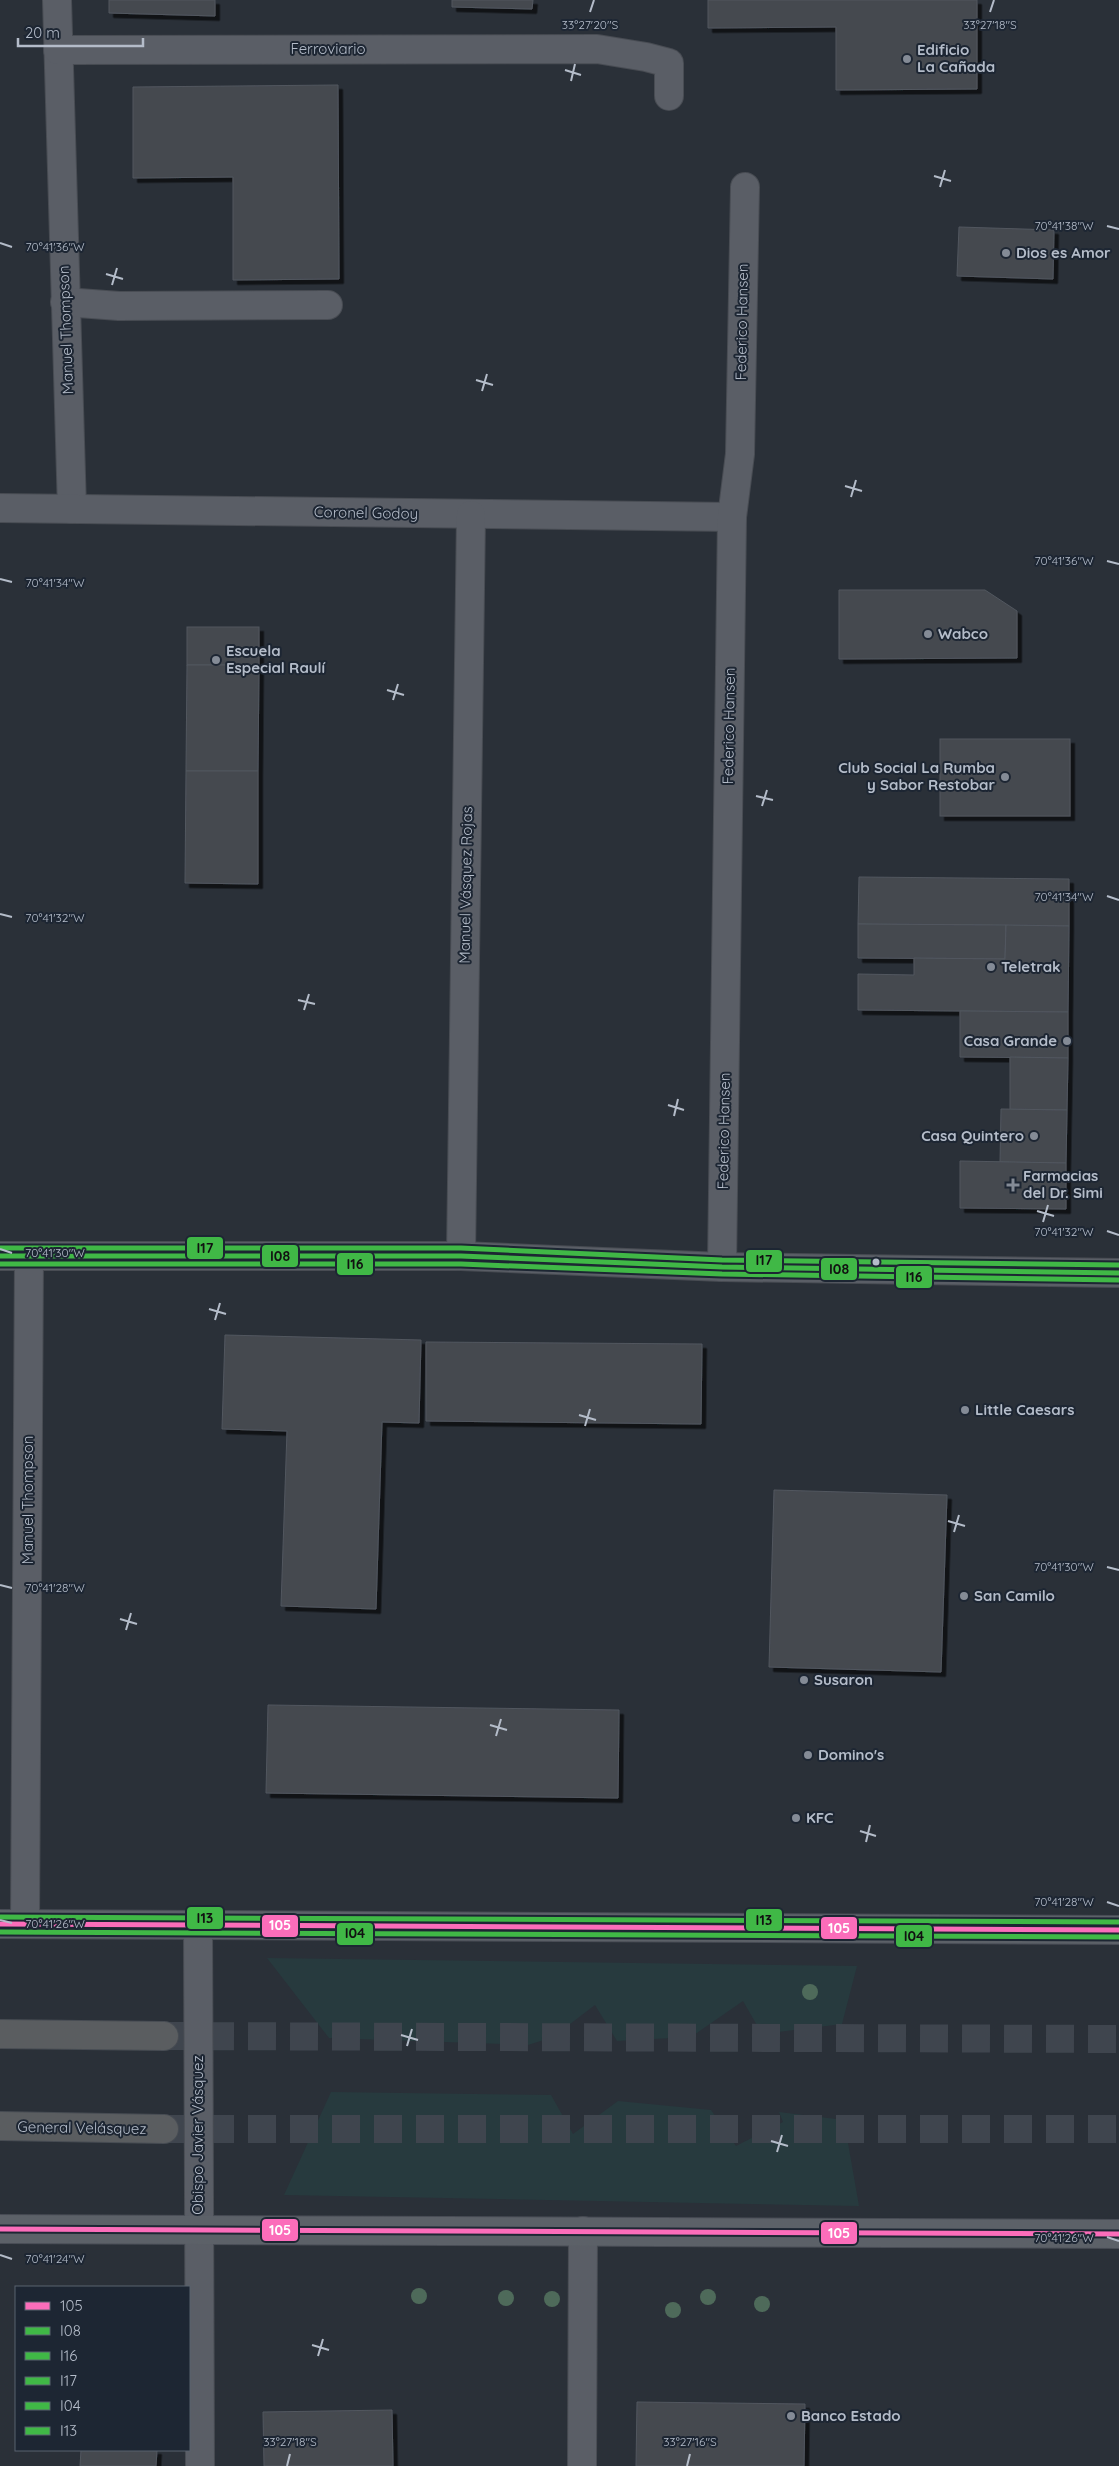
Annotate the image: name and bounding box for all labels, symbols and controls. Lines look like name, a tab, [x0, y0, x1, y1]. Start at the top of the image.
scale bar	[18, 15, 142, 47]
text: 33°27'20"S	[562, 17, 619, 32]
text: 33°27'18"S	[963, 17, 1017, 32]
text: 20 m	[25, 23, 60, 42]
street label: Ferroviario	[290, 39, 366, 58]
place label: Edificio La Cañada	[917, 40, 995, 76]
marker: Edificio La Cañada	[901, 53, 913, 65]
text: 70°41'38"W	[1034, 218, 1094, 233]
text: 70°41'36"W	[25, 239, 85, 254]
place label: Dios es Amor	[1016, 243, 1111, 262]
marker: Dios es Amor	[1000, 247, 1012, 259]
street label: Federico Hansen	[731, 263, 752, 381]
street label: Manuel Thompson	[54, 265, 77, 395]
street label: Coronel Godoy	[314, 502, 418, 523]
text: 70°41'36"W	[1034, 553, 1094, 568]
text: 70°41'34"W	[25, 575, 85, 590]
place label: Wabco	[938, 624, 988, 643]
marker: Wabco	[922, 628, 934, 640]
place label: Escuela Especial Raulí	[226, 641, 326, 677]
marker: Escuela Especial Raulí	[210, 654, 222, 666]
street label: Federico Hansen	[718, 667, 739, 785]
place label: Club Social La Rumba y Sabor Restobar	[838, 758, 995, 794]
marker: Club Social La Rumba y Sabor Restobar	[999, 771, 1011, 783]
street label: Manuel Vásquez Rojas	[455, 806, 476, 964]
text: 70°41'34"W	[1034, 889, 1094, 904]
text: 70°41'32"W	[25, 910, 85, 925]
place label: Teletrak	[1001, 957, 1061, 976]
marker: Teletrak	[985, 961, 997, 973]
place label: Casa Grande	[964, 1031, 1057, 1050]
marker: Casa Grande	[1061, 1035, 1073, 1047]
street label: Federico Hansen	[713, 1072, 734, 1190]
place label: Casa Quintero	[921, 1126, 1024, 1145]
marker: Casa Quintero	[1028, 1130, 1040, 1142]
place label: Farmacias del Dr. Simi	[1023, 1166, 1103, 1202]
marker: Farmacias del Dr. Simi	[1007, 1179, 1019, 1191]
text: 70°41'32"W	[1034, 1224, 1094, 1239]
line badge: I17	[186, 1236, 224, 1260]
text: I17	[197, 1239, 214, 1257]
line badge: I08	[261, 1244, 299, 1268]
text: 70°41'30"W	[25, 1245, 85, 1260]
text: I08	[270, 1247, 290, 1265]
line badge: I17	[745, 1249, 783, 1273]
text: I17	[756, 1251, 773, 1269]
line badge: I16	[336, 1252, 374, 1276]
text: I16	[346, 1255, 364, 1273]
line badge: I08	[820, 1257, 858, 1281]
unlabelled marker	[871, 1257, 881, 1267]
text: I08	[829, 1260, 849, 1278]
line badge: I16	[895, 1265, 933, 1289]
text: I16	[905, 1268, 923, 1286]
place label: Little Caesars	[975, 1400, 1074, 1419]
marker: Little Caesars	[959, 1404, 971, 1416]
street label: Manuel Thompson	[18, 1436, 37, 1564]
text: 70°41'30"W	[1034, 1559, 1094, 1574]
text: 70°41'28"W	[25, 1580, 85, 1595]
place label: San Camilo	[974, 1586, 1055, 1605]
marker: San Camilo	[958, 1590, 970, 1602]
place label: Susaron	[814, 1670, 873, 1689]
marker: Susaron	[798, 1674, 810, 1686]
place label: Domino's	[818, 1745, 884, 1764]
marker: Domino's	[802, 1749, 814, 1761]
place label: KFC	[806, 1808, 834, 1827]
marker: KFC	[790, 1812, 802, 1824]
text: 70°41'28"W	[1034, 1894, 1094, 1909]
line badge: I13	[186, 1906, 224, 1930]
line badge: I13	[745, 1908, 783, 1932]
text: I13	[197, 1909, 213, 1927]
text: I13	[756, 1911, 772, 1929]
line badge: 105	[261, 1914, 299, 1938]
text: 70°41'26"W	[25, 1916, 85, 1931]
text: 105	[269, 1916, 291, 1934]
line badge: 105	[820, 1916, 858, 1940]
text: 105	[828, 1919, 850, 1937]
line badge: I04	[336, 1922, 374, 1946]
text: I04	[345, 1924, 365, 1942]
line badge: I04	[895, 1924, 933, 1948]
text: I04	[904, 1927, 924, 1945]
street label: Obispo Javier Vásquez	[188, 2055, 207, 2215]
street label: General Velásquez	[17, 2117, 147, 2138]
line badge: 105	[261, 2218, 299, 2242]
text: 105	[269, 2221, 291, 2239]
line badge: 105	[820, 2221, 858, 2245]
text: 105	[828, 2224, 850, 2242]
text: 70°41'26"W	[1034, 2230, 1094, 2245]
text: 70°41'24"W	[25, 2251, 85, 2266]
legend	[15, 2286, 190, 2451]
text: 105	[60, 2296, 83, 2315]
text: I08	[60, 2321, 81, 2340]
text: I16	[60, 2346, 77, 2365]
text: I17	[60, 2371, 77, 2390]
text: I04	[60, 2396, 81, 2415]
place label: Banco Estado	[801, 2406, 901, 2425]
marker: Banco Estado	[785, 2410, 797, 2422]
text: I13	[60, 2421, 77, 2440]
text: 33°27'18"S	[263, 2434, 317, 2449]
text: 33°27'16"S	[663, 2434, 717, 2449]

